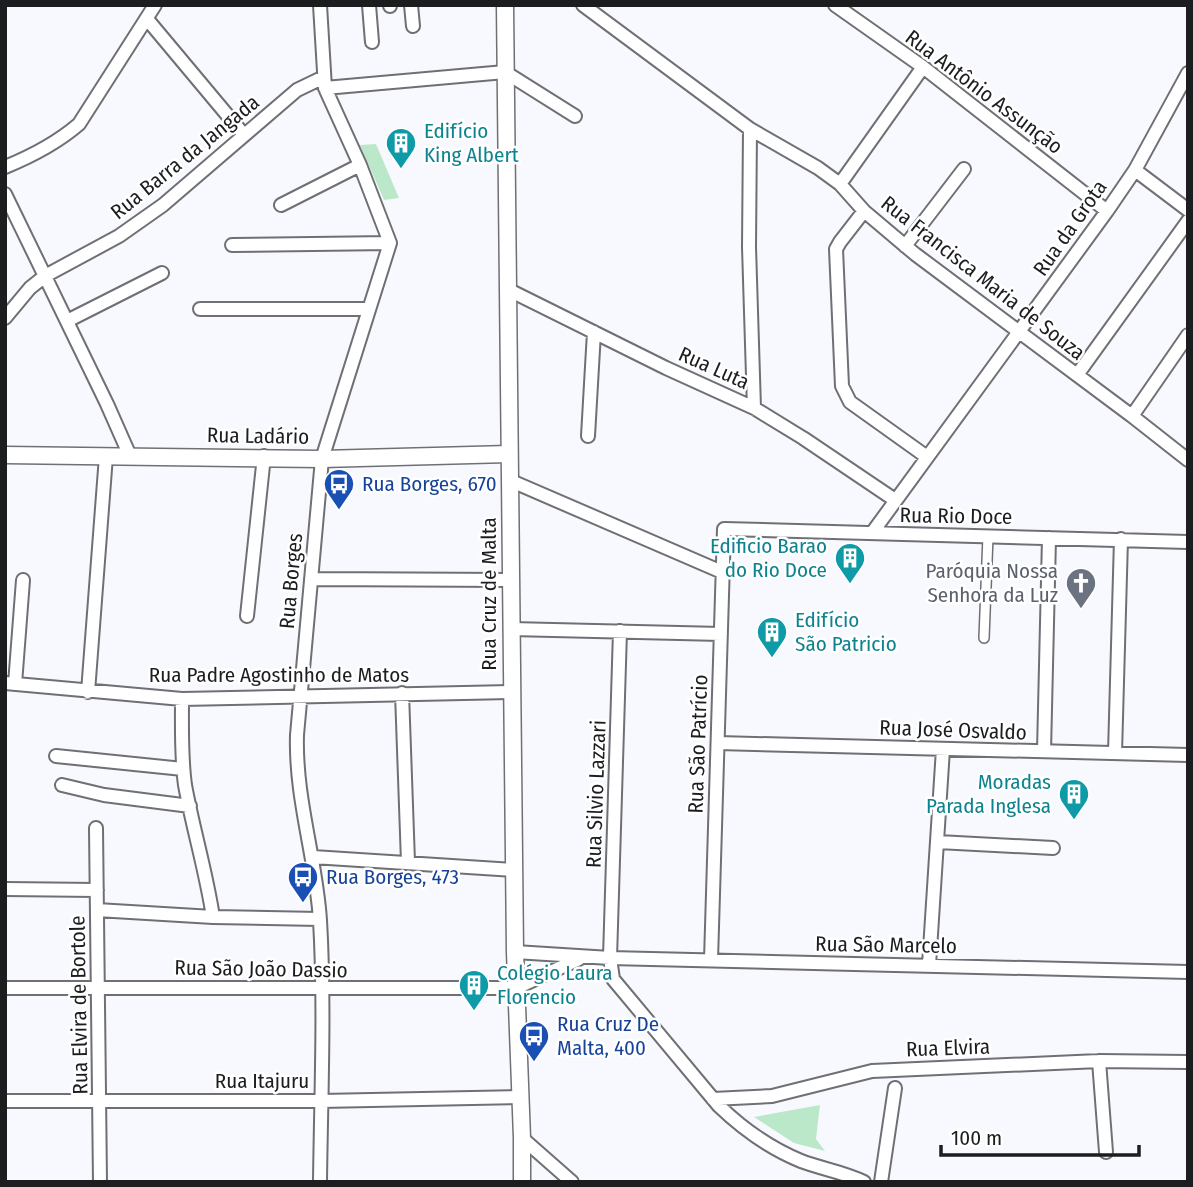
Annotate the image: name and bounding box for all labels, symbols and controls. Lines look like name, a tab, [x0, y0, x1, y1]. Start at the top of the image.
street label: Rua Antônio Assunção	[900, 24, 1068, 160]
street label: Rua Barra da Jangada	[105, 89, 265, 225]
place label: Edifício King Albert	[424, 118, 519, 168]
building icon: Edifício King Albert	[384, 126, 418, 170]
street label: Rua da Grota	[1028, 175, 1112, 281]
street label: Rua Francisca Maria de Souza	[876, 190, 1090, 366]
street label: Rua Luta	[675, 341, 753, 395]
street label: Rua Ladário	[207, 422, 309, 450]
bus stop icon: Rua Borges, 670	[322, 467, 356, 511]
place label: Rua Borges, 670	[362, 471, 497, 497]
street label: Rua Rio Doce	[899, 502, 1013, 530]
street label: Rua Cruz de Malta	[476, 517, 502, 671]
street label: Rua Borges	[274, 532, 308, 630]
place label: Edificio Barao do Rio Doce	[710, 533, 827, 583]
building icon: Edificio Barao do Rio Doce	[833, 541, 867, 585]
place label: Paróquia Nossa Senhora da Luz	[926, 558, 1058, 608]
church icon: Paróquia Nossa Senhora da Luz	[1064, 566, 1098, 610]
place label: Edifício São Patricio	[795, 607, 897, 657]
building icon: Edifício São Patricio	[755, 615, 789, 659]
street label: Rua Padre Agostinho de Matos	[149, 662, 409, 688]
street label: Rua São Patrício	[683, 674, 713, 814]
street label: Rua José Osvaldo	[879, 714, 1027, 746]
street label: Rua Silvio Lazzari	[580, 720, 612, 868]
place label: Moradas Parada Inglesa	[926, 769, 1051, 819]
building icon: Moradas Parada Inglesa	[1057, 777, 1091, 821]
bus stop icon: Rua Borges, 473	[286, 860, 320, 904]
place label: Rua Borges, 473	[326, 864, 459, 890]
street label: Rua Elvira de Bortole	[64, 915, 94, 1095]
street label: Rua São Marcelo	[815, 931, 957, 959]
street label: Rua São João Dassio	[174, 954, 348, 984]
place label: Colégio Laura Florencio	[497, 960, 613, 1010]
building icon: Colégio Laura Florencio	[457, 968, 491, 1012]
place label: Rua Cruz De Malta, 400	[557, 1011, 659, 1061]
bus stop icon: Rua Cruz De Malta, 400	[517, 1019, 551, 1063]
street label: Rua Elvira	[905, 1034, 991, 1062]
street label: Rua Itajuru	[215, 1068, 309, 1094]
scale bar	[941, 1114, 1139, 1158]
text: 100 m	[951, 1125, 1002, 1151]

